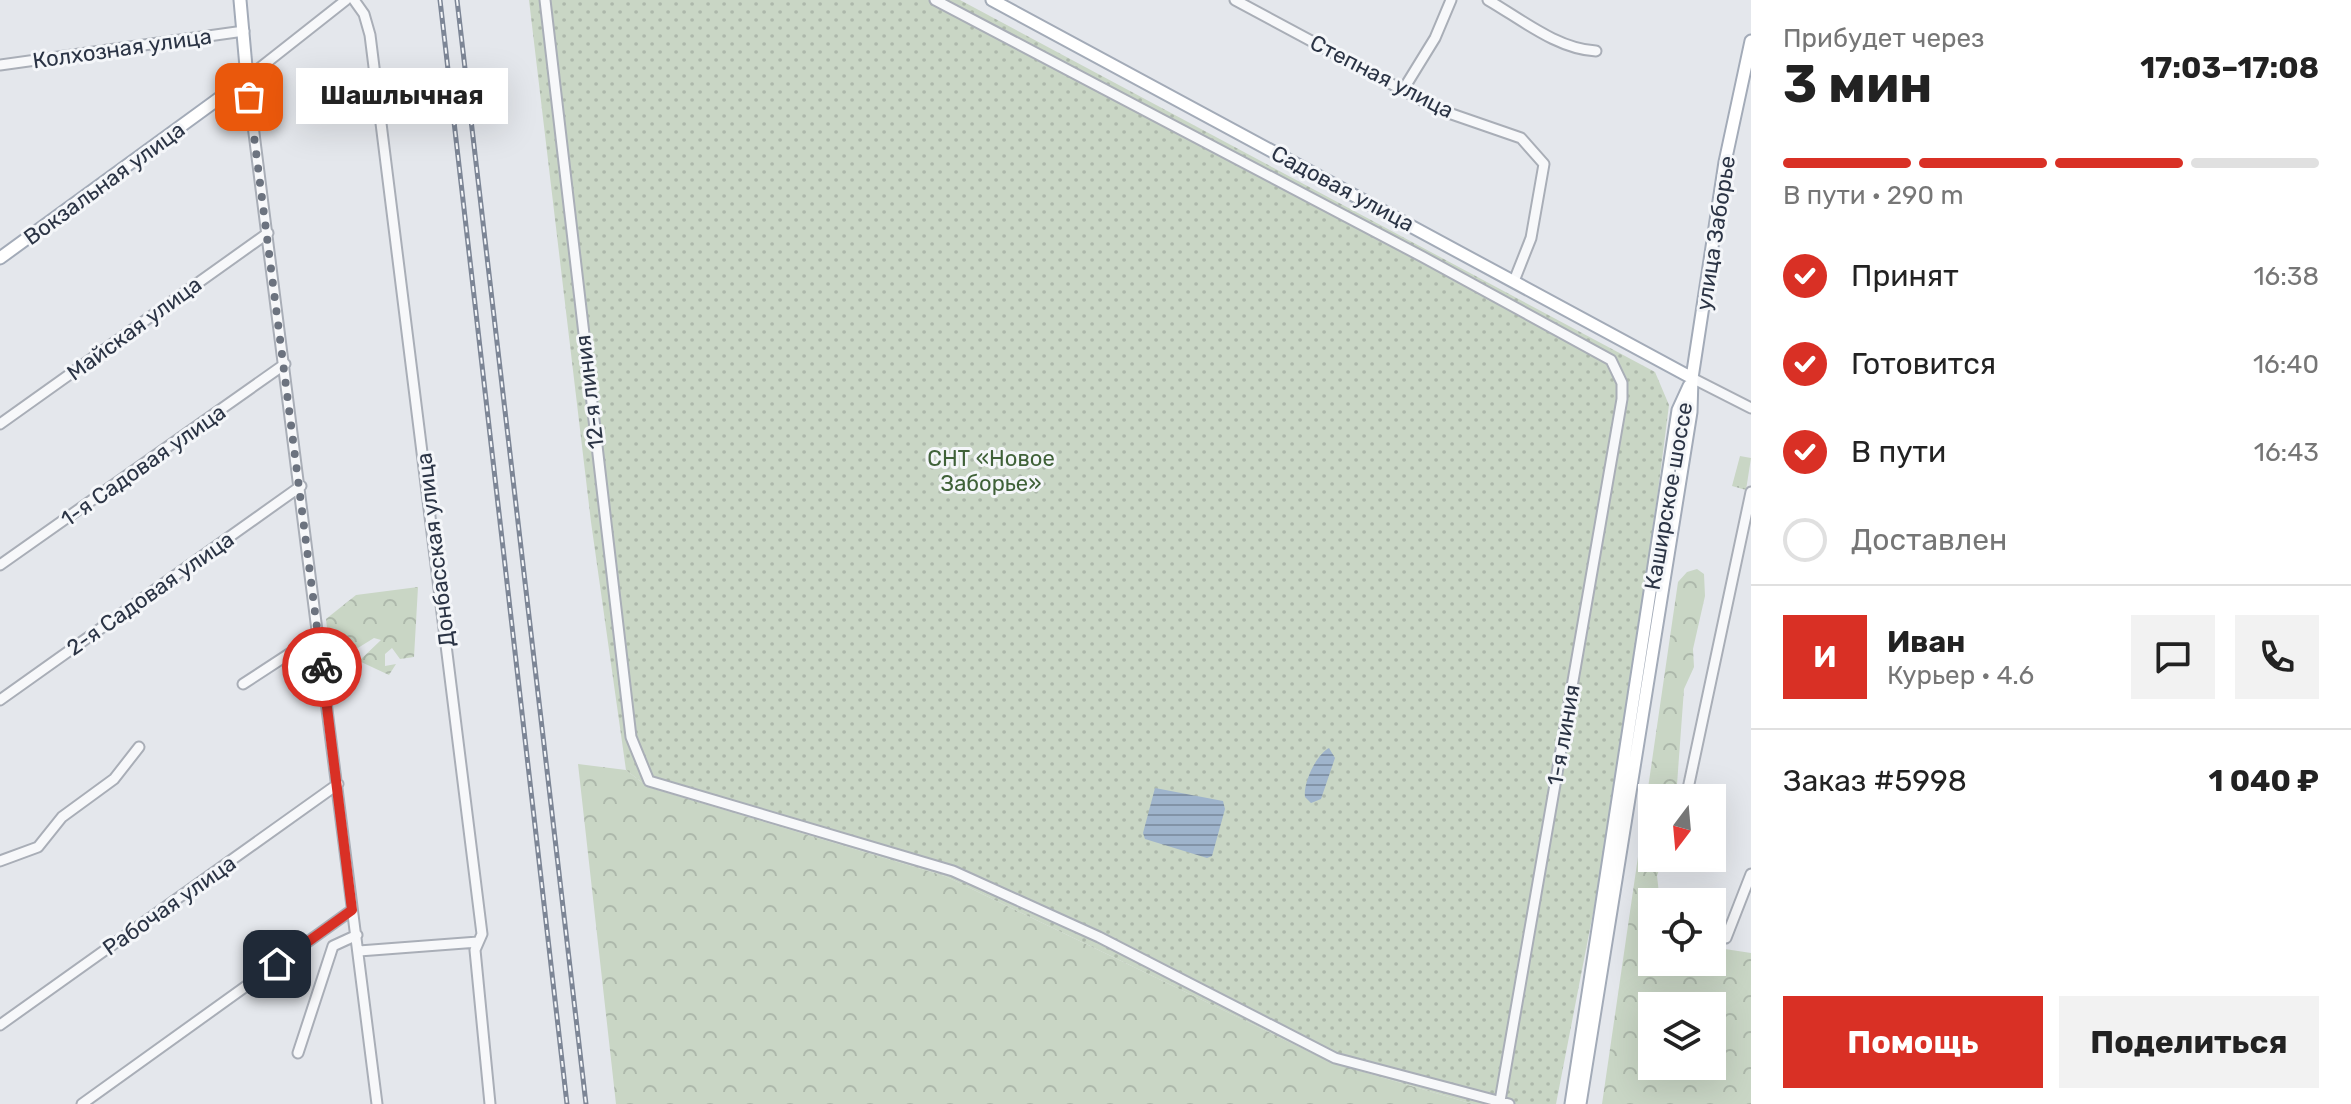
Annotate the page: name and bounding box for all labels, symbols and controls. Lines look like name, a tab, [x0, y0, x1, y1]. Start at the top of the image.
street label: Колхозная улица	[31, 23, 213, 74]
text: Прибудет через	[1783, 23, 1984, 54]
street label: Степная улица	[1305, 29, 1458, 124]
text: 17:03–17:08	[2140, 50, 2319, 86]
text: 3 мин	[1783, 53, 1932, 115]
pin	[215, 63, 283, 131]
callout: Шашлычная	[297, 69, 509, 125]
icon: bag	[227, 75, 271, 119]
text: Шашлычная	[320, 80, 484, 111]
street label: Вокзальная улица	[18, 116, 190, 251]
street label: Садовая улица	[1267, 139, 1419, 237]
street label: улица Заборье	[1690, 154, 1741, 312]
text: В пути · 290 m	[1783, 180, 1964, 211]
icon: check	[1783, 254, 1827, 298]
text: Принят	[1851, 258, 1959, 294]
text: 16:38	[2253, 261, 2319, 292]
street label: Майская улица	[62, 271, 207, 386]
street label: 12-я линия	[569, 333, 610, 451]
icon: check	[1783, 342, 1827, 386]
text: Готовится	[1851, 346, 1996, 382]
text: 16:40	[2253, 349, 2319, 380]
street label: 1-я Садовая улица	[56, 398, 231, 532]
street label: Каширское шоссе	[1639, 400, 1698, 592]
icon: check	[1783, 430, 1827, 474]
text: В пути	[1851, 434, 1946, 470]
text: 16:43	[2254, 437, 2319, 468]
park label: СНТ «Новое Заборье»	[927, 445, 1055, 497]
street label: Донбасская улица	[410, 451, 461, 649]
text: Доставлен	[1851, 522, 2007, 558]
street label: 2-я Садовая улица	[61, 526, 239, 661]
button: chat	[2131, 615, 2215, 699]
button: phone	[2235, 615, 2319, 699]
text: Иван	[1887, 624, 1965, 660]
courier	[282, 627, 362, 707]
text: И	[1813, 639, 1837, 675]
icon: bike	[300, 645, 344, 689]
text: Курьер · 4.6	[1887, 660, 2034, 691]
street label: 1-я линия	[1541, 682, 1586, 788]
text: Заказ #5998	[1783, 763, 1967, 799]
text: 1 040 ₽	[2208, 763, 2319, 799]
north arrow	[1638, 784, 1726, 872]
map controls	[1638, 784, 1726, 1080]
street label: Рабочая улица	[97, 849, 241, 961]
button: locate	[1638, 888, 1726, 976]
pin	[243, 930, 311, 998]
icon: home	[255, 942, 299, 986]
button: layers	[1638, 992, 1726, 1080]
button: Помощь	[1783, 996, 2043, 1088]
button: Поделиться	[2059, 996, 2319, 1088]

